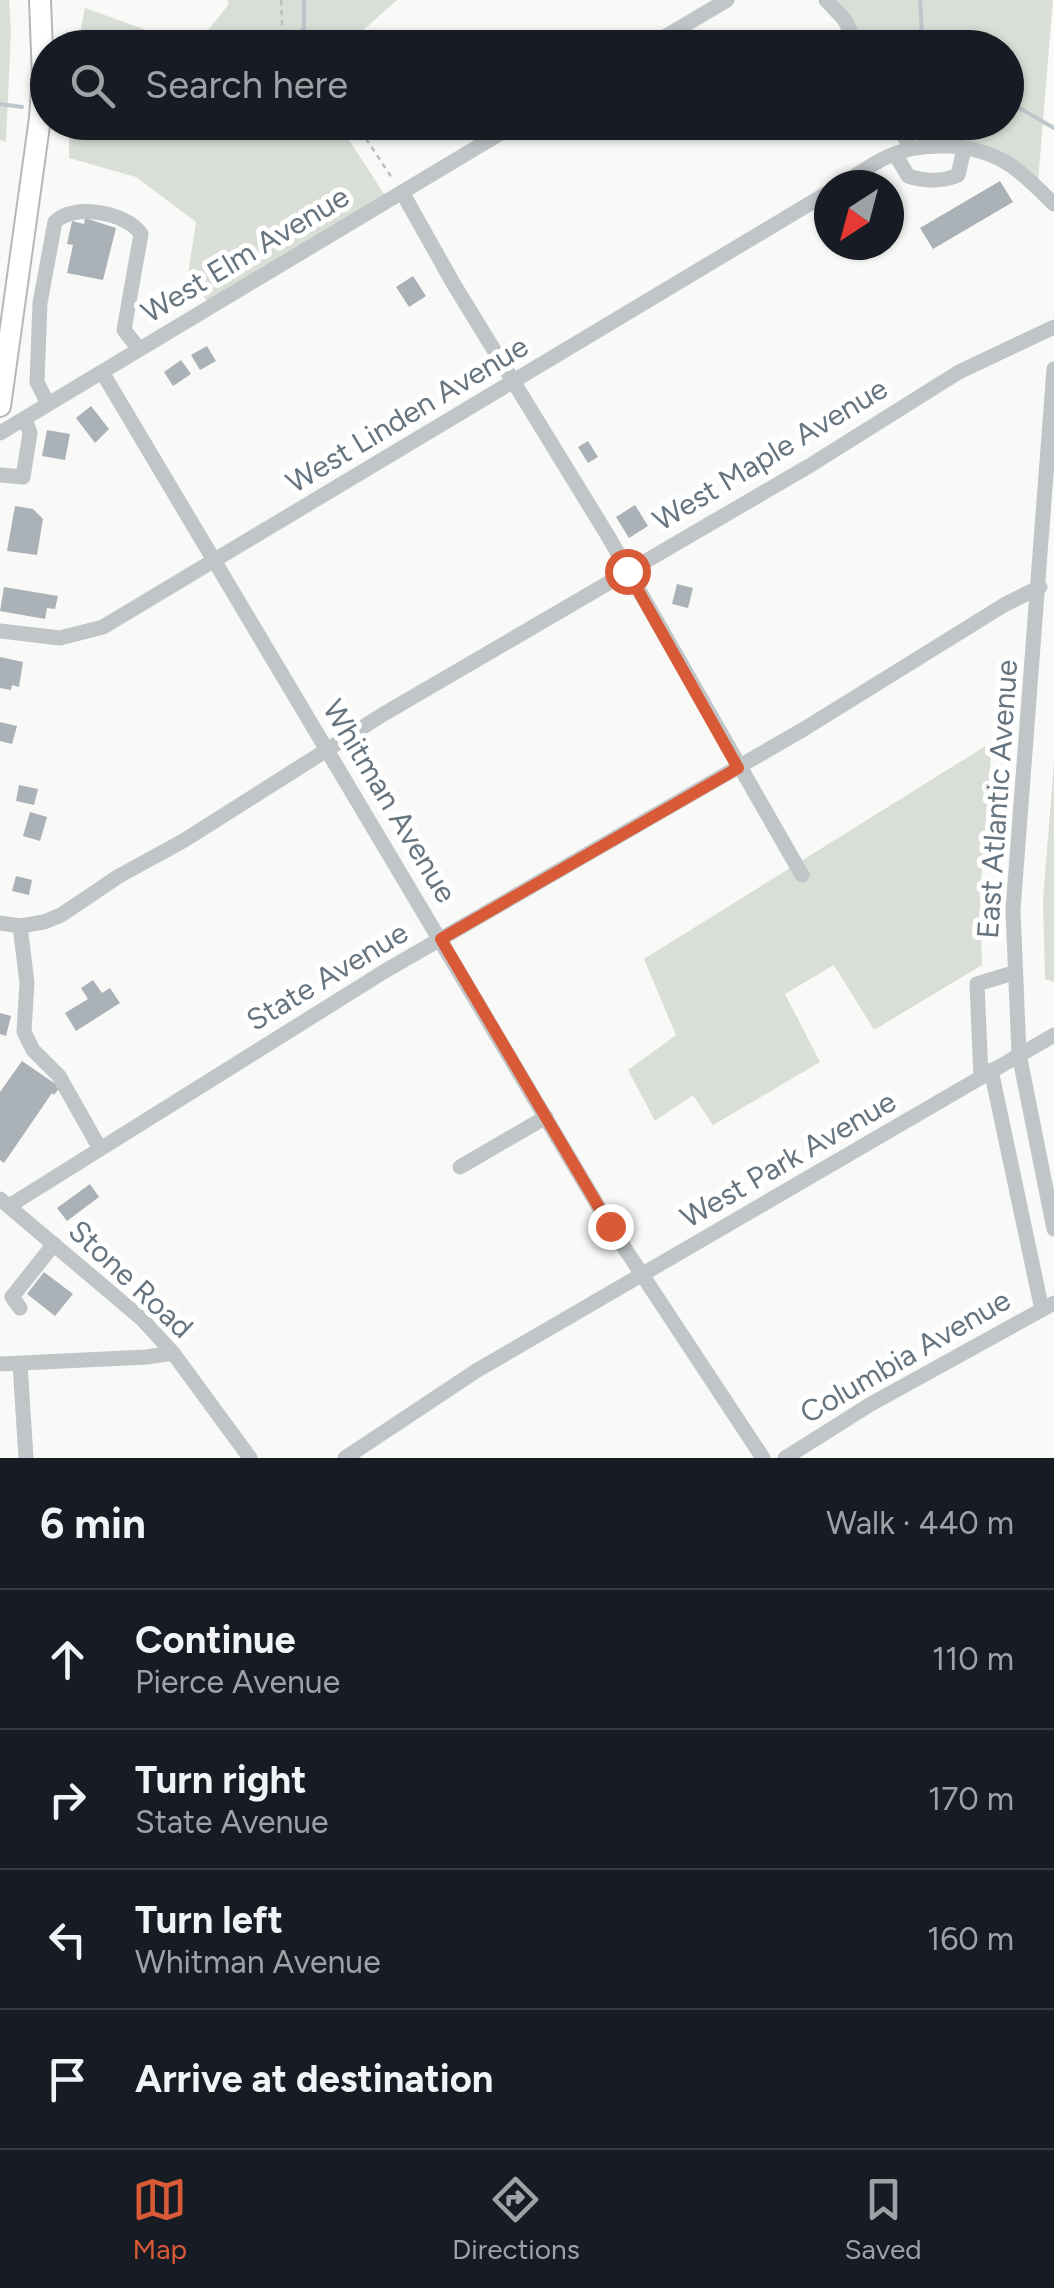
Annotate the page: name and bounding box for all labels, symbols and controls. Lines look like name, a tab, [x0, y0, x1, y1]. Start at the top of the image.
search box	[30, 30, 1024, 140]
icon: search	[65, 58, 120, 113]
text: Search here	[145, 62, 348, 108]
north arrow	[814, 170, 904, 260]
street label: West Elm Avenue	[135, 178, 355, 330]
street label: West Linden Avenue	[279, 327, 535, 501]
street label: West Maple Avenue	[646, 369, 894, 539]
route start	[605, 549, 651, 595]
street label: East Atlantic Avenue	[969, 658, 1025, 940]
street label: Whitman Avenue	[315, 693, 465, 909]
street label: State Avenue	[240, 913, 414, 1039]
street label: West Park Avenue	[674, 1082, 902, 1236]
route end	[588, 1204, 634, 1250]
street label: Stone Road	[61, 1212, 201, 1346]
street label: Columbia Avenue	[793, 1281, 1017, 1431]
text: 6 min	[40, 1498, 146, 1549]
text: Walk · 440 m	[826, 1504, 1014, 1542]
text: Continue	[135, 1617, 296, 1663]
icon: ahead	[40, 1632, 95, 1687]
text: 110 m	[932, 1640, 1014, 1678]
text: Pierce Avenue	[135, 1663, 340, 1701]
text: Turn right	[135, 1757, 307, 1803]
icon: right	[40, 1772, 95, 1827]
text: 170 m	[928, 1780, 1014, 1818]
text: State Avenue	[135, 1803, 329, 1841]
text: Turn left	[135, 1897, 283, 1943]
icon: left	[40, 1912, 95, 1967]
text: 160 m	[927, 1920, 1014, 1958]
text: Whitman Avenue	[135, 1943, 381, 1981]
icon: arrive	[40, 2052, 95, 2107]
text: Arrive at destination	[135, 2056, 493, 2102]
tab: Map	[132, 2172, 187, 2266]
tab: Directions	[452, 2172, 580, 2266]
tab: Saved	[844, 2172, 922, 2266]

